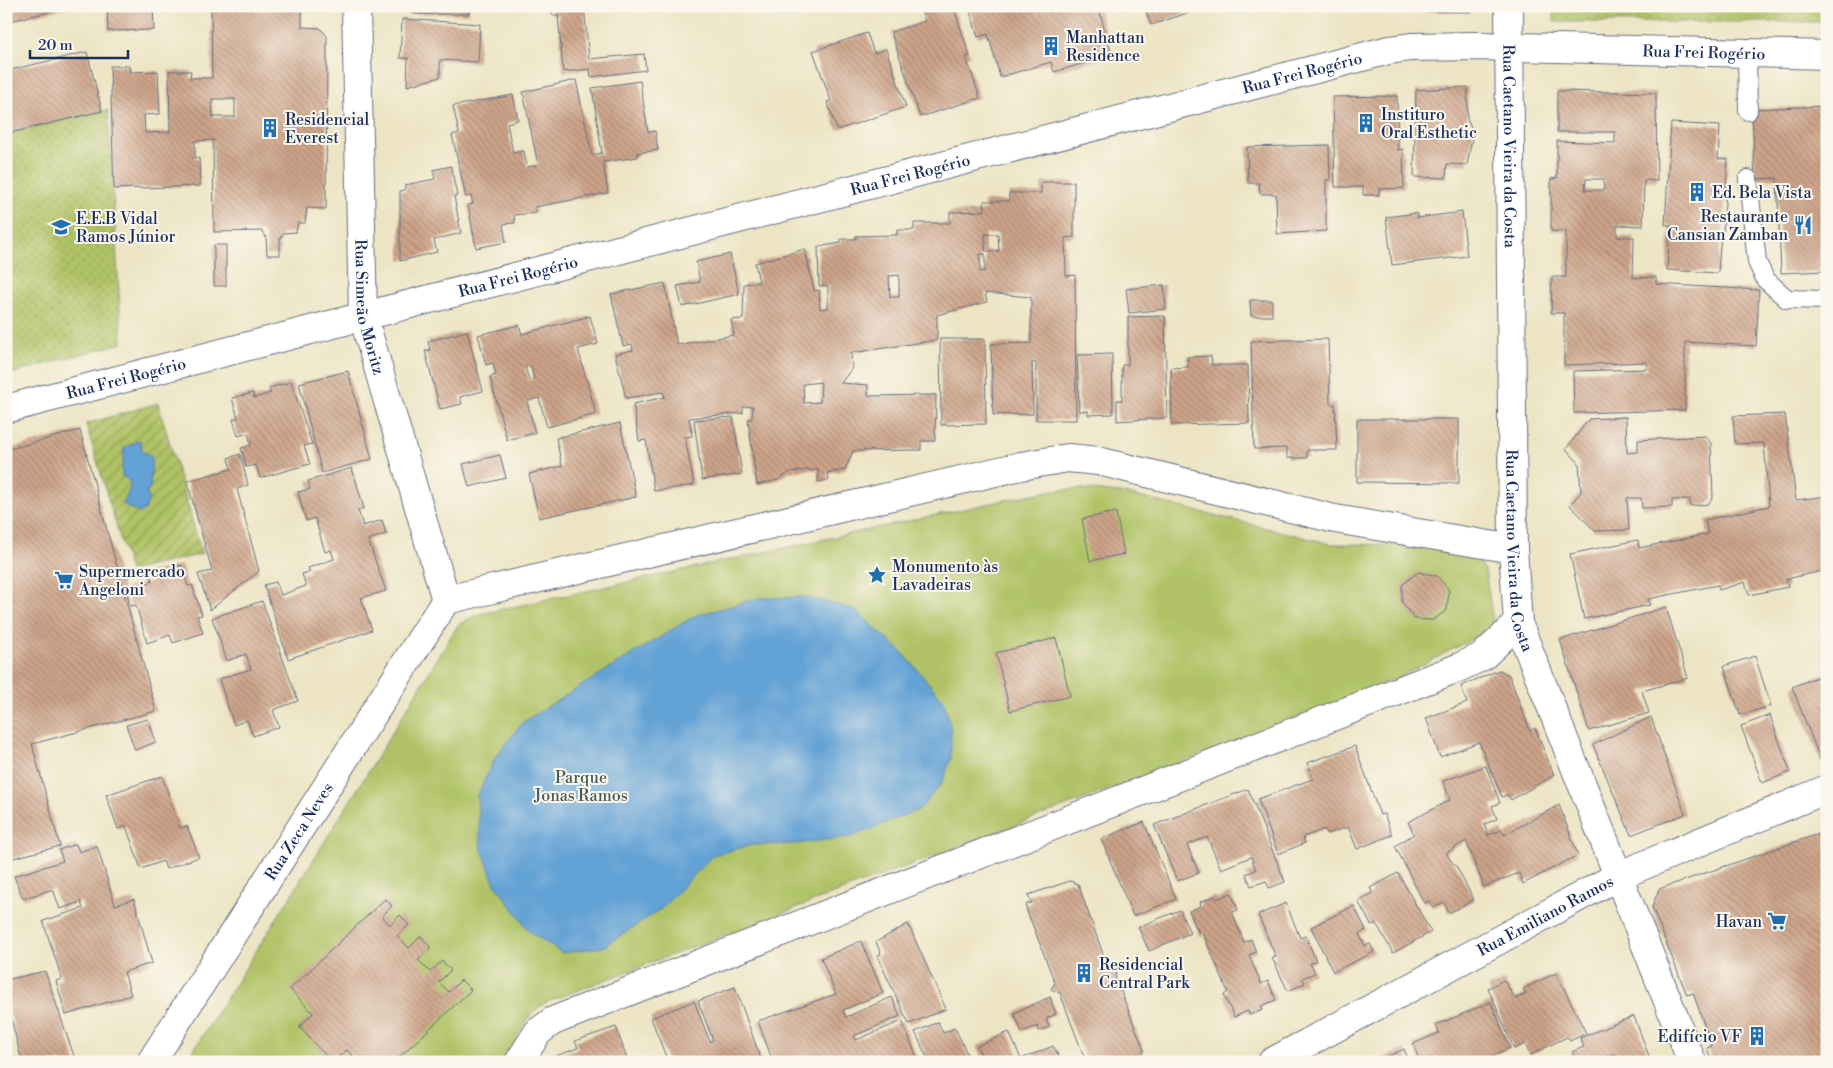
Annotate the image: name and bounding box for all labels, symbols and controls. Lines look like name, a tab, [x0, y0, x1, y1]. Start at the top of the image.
scale bar	[30, 28, 128, 60]
place label: Manhattan Residence	[1066, 28, 1145, 66]
building icon: Manhattan Residence	[1040, 35, 1062, 57]
text: 20 m	[38, 36, 73, 55]
street label: Rua Frei Rogério	[1642, 41, 1766, 64]
street label: Rua Caetano Vieira da Costa	[1498, 44, 1520, 249]
street label: Rua Frei Rogério	[1240, 48, 1364, 99]
place label: Instituro Oral Esthetic	[1381, 105, 1477, 143]
place label: Residencial Everest	[285, 110, 369, 148]
building icon: Instituro Oral Esthetic	[1355, 112, 1377, 134]
building icon: Residencial Everest	[259, 117, 281, 139]
street label: Rua Frei Rogério	[848, 150, 972, 200]
building icon: Ed. Bela Vista	[1686, 181, 1708, 203]
place label: Ed. Bela Vista	[1712, 183, 1812, 203]
place label: Restaurante Cansian Zamban	[1667, 207, 1788, 245]
place label: E.E.B Vidal Ramos Júnior	[76, 209, 176, 247]
restaurant icon: Restaurante Cansian Zamban	[1792, 214, 1814, 236]
school or university icon: E.E.B Vidal Ramos Júnior	[50, 216, 72, 238]
street label: Rua Simeão Moritz	[350, 239, 389, 377]
street label: Rua Frei Rogério	[456, 252, 580, 302]
street label: Rua Frei Rogério	[64, 354, 188, 404]
street label: Rua Caetano Vieira da Costa	[1501, 449, 1538, 656]
place label: Monumento às Lavadeiras	[892, 557, 998, 595]
place label: Supermercado Angeloni	[78, 562, 185, 600]
place icon: Monumento às Lavadeiras	[866, 564, 888, 586]
supermarket icon: Supermercado Angeloni	[53, 569, 75, 591]
park label: Parque Jonas Ramos	[533, 768, 628, 806]
street label: Rua Zeca Neves	[261, 779, 338, 884]
street label: Rua Emiliano Ramos	[1474, 871, 1617, 961]
supermarket icon: Havan	[1766, 910, 1788, 932]
place label: Havan	[1716, 912, 1762, 932]
place label: Residencial Central Park	[1099, 955, 1191, 993]
building icon: Residencial Central Park	[1073, 962, 1095, 984]
building icon: Edifício VF	[1746, 1025, 1768, 1047]
place label: Edifício VF	[1657, 1027, 1742, 1047]

